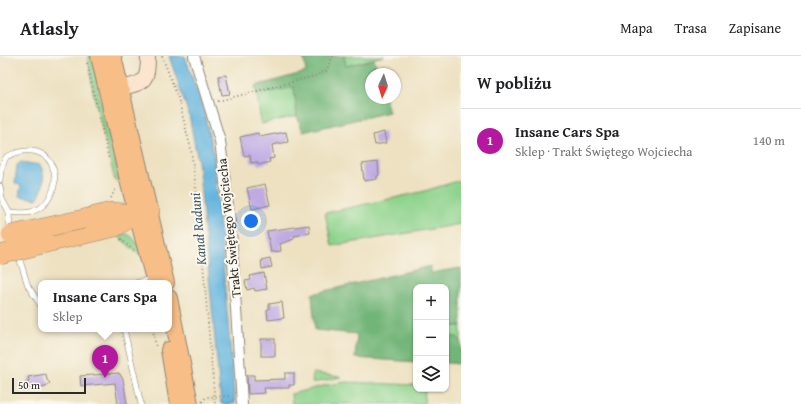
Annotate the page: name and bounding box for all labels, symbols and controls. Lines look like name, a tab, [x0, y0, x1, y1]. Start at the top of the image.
text: Atlasly	[20, 14, 79, 42]
text: Mapa	[620, 18, 653, 38]
text: Trasa	[675, 18, 707, 38]
text: Zapisane	[729, 18, 781, 38]
north arrow	[365, 68, 401, 104]
text: W pobliżu	[477, 70, 552, 95]
text: Insane Cars Spa	[515, 121, 620, 142]
text: 1	[487, 131, 493, 150]
text: 140 m	[753, 131, 785, 150]
text: Sklep · Trakt Świętego Wojciecha	[515, 142, 693, 161]
street label: Trakt Świętego Wojciecha	[212, 157, 246, 299]
water label: Kanał Raduni	[185, 191, 211, 267]
your location	[241, 211, 261, 231]
popup	[38, 280, 172, 332]
map controls	[413, 284, 449, 392]
button: +	[413, 284, 449, 320]
text: Insane Cars Spa	[53, 286, 157, 307]
text: Sklep	[53, 307, 82, 326]
button: −	[413, 320, 449, 356]
pin: 1	[92, 345, 118, 378]
button: layers	[413, 356, 449, 392]
scale bar	[12, 376, 86, 395]
text: 50 m	[18, 377, 40, 393]

